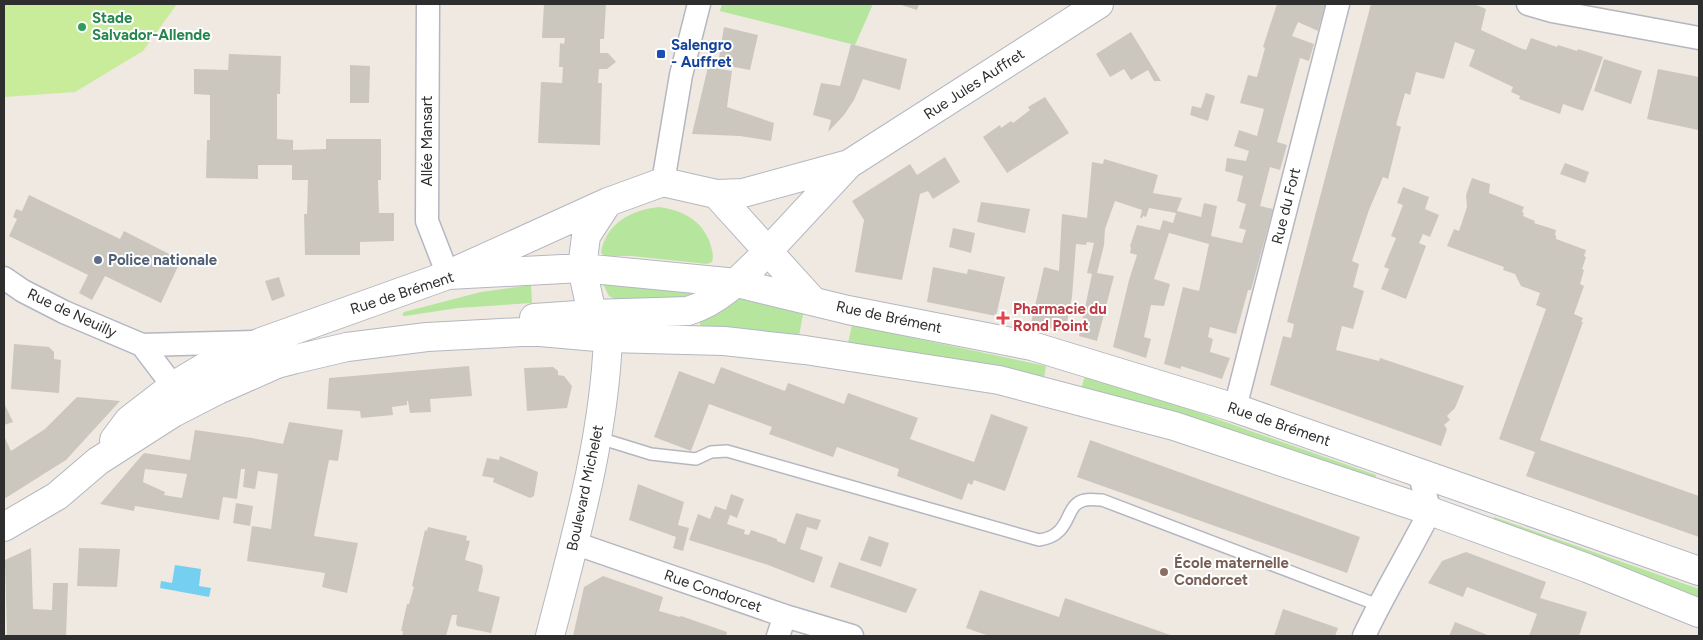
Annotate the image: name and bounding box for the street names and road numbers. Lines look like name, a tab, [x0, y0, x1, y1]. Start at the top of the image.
street label: Rue Jules Auffret	[920, 45, 1028, 123]
street label: Allée Mansart	[418, 95, 436, 186]
street label: Rue du Fort	[1268, 166, 1304, 246]
street label: Rue de Brément	[348, 268, 456, 318]
street label: Rue de Neuilly	[24, 284, 120, 342]
street label: Rue de Brément	[834, 297, 944, 337]
street label: Rue de Brément	[1225, 398, 1333, 450]
street label: Boulevard Michelet	[563, 423, 607, 553]
street label: Rue Condorcet	[662, 566, 764, 616]

